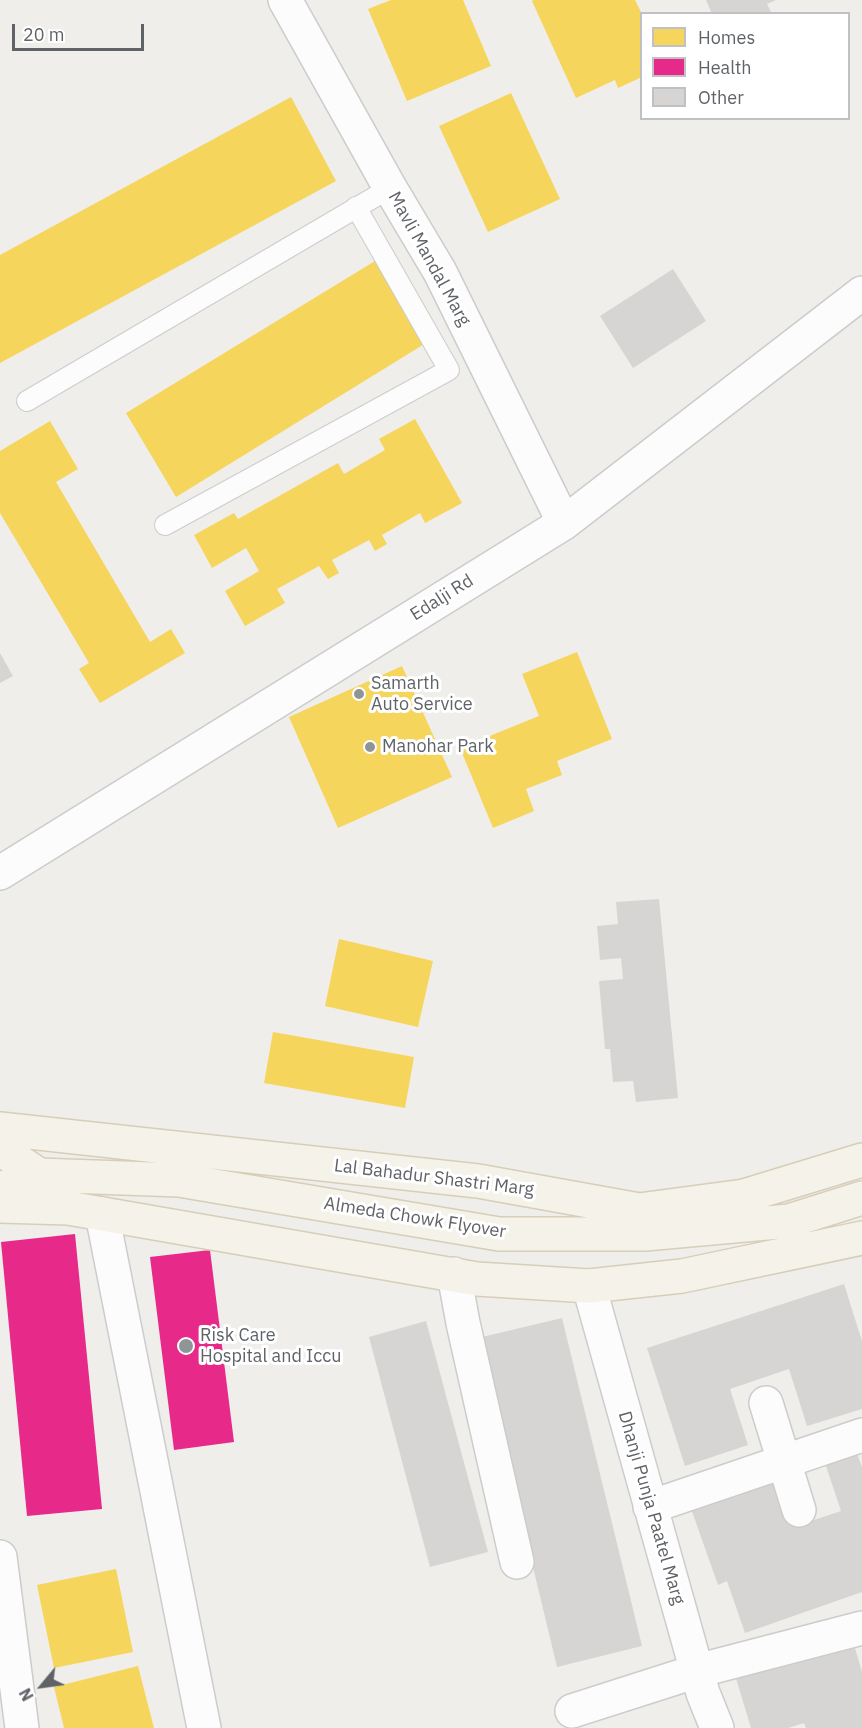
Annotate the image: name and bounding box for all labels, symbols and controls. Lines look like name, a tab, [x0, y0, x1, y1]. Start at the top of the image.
scale bar	[15, 12, 147, 50]
legend	[640, 12, 850, 120]
text: 20 m	[23, 23, 65, 46]
text: Homes	[698, 26, 755, 49]
text: Health	[698, 56, 752, 79]
text: Other	[698, 86, 744, 109]
street label: Mavli Mandal Marg	[383, 188, 475, 330]
street label: Edalji Rd	[407, 570, 477, 626]
place label: Samarth Auto Service	[371, 673, 473, 716]
marker: Samarth Auto Service	[352, 687, 366, 701]
place label: Manohar Park	[382, 736, 494, 758]
marker: Manohar Park	[363, 740, 377, 754]
street label: Lal Bahadur Shastri Marg	[333, 1155, 535, 1201]
street label: Almeda Chowk Flyover	[322, 1193, 508, 1243]
place label: Risk Care Hospital and Iccu	[200, 1325, 341, 1368]
marker: Risk Care Hospital and Iccu	[177, 1337, 195, 1355]
street label: Dhanji Punja Paatel Marg	[613, 1409, 689, 1607]
north arrow	[12, 1656, 72, 1716]
text: N	[15, 1685, 38, 1705]

